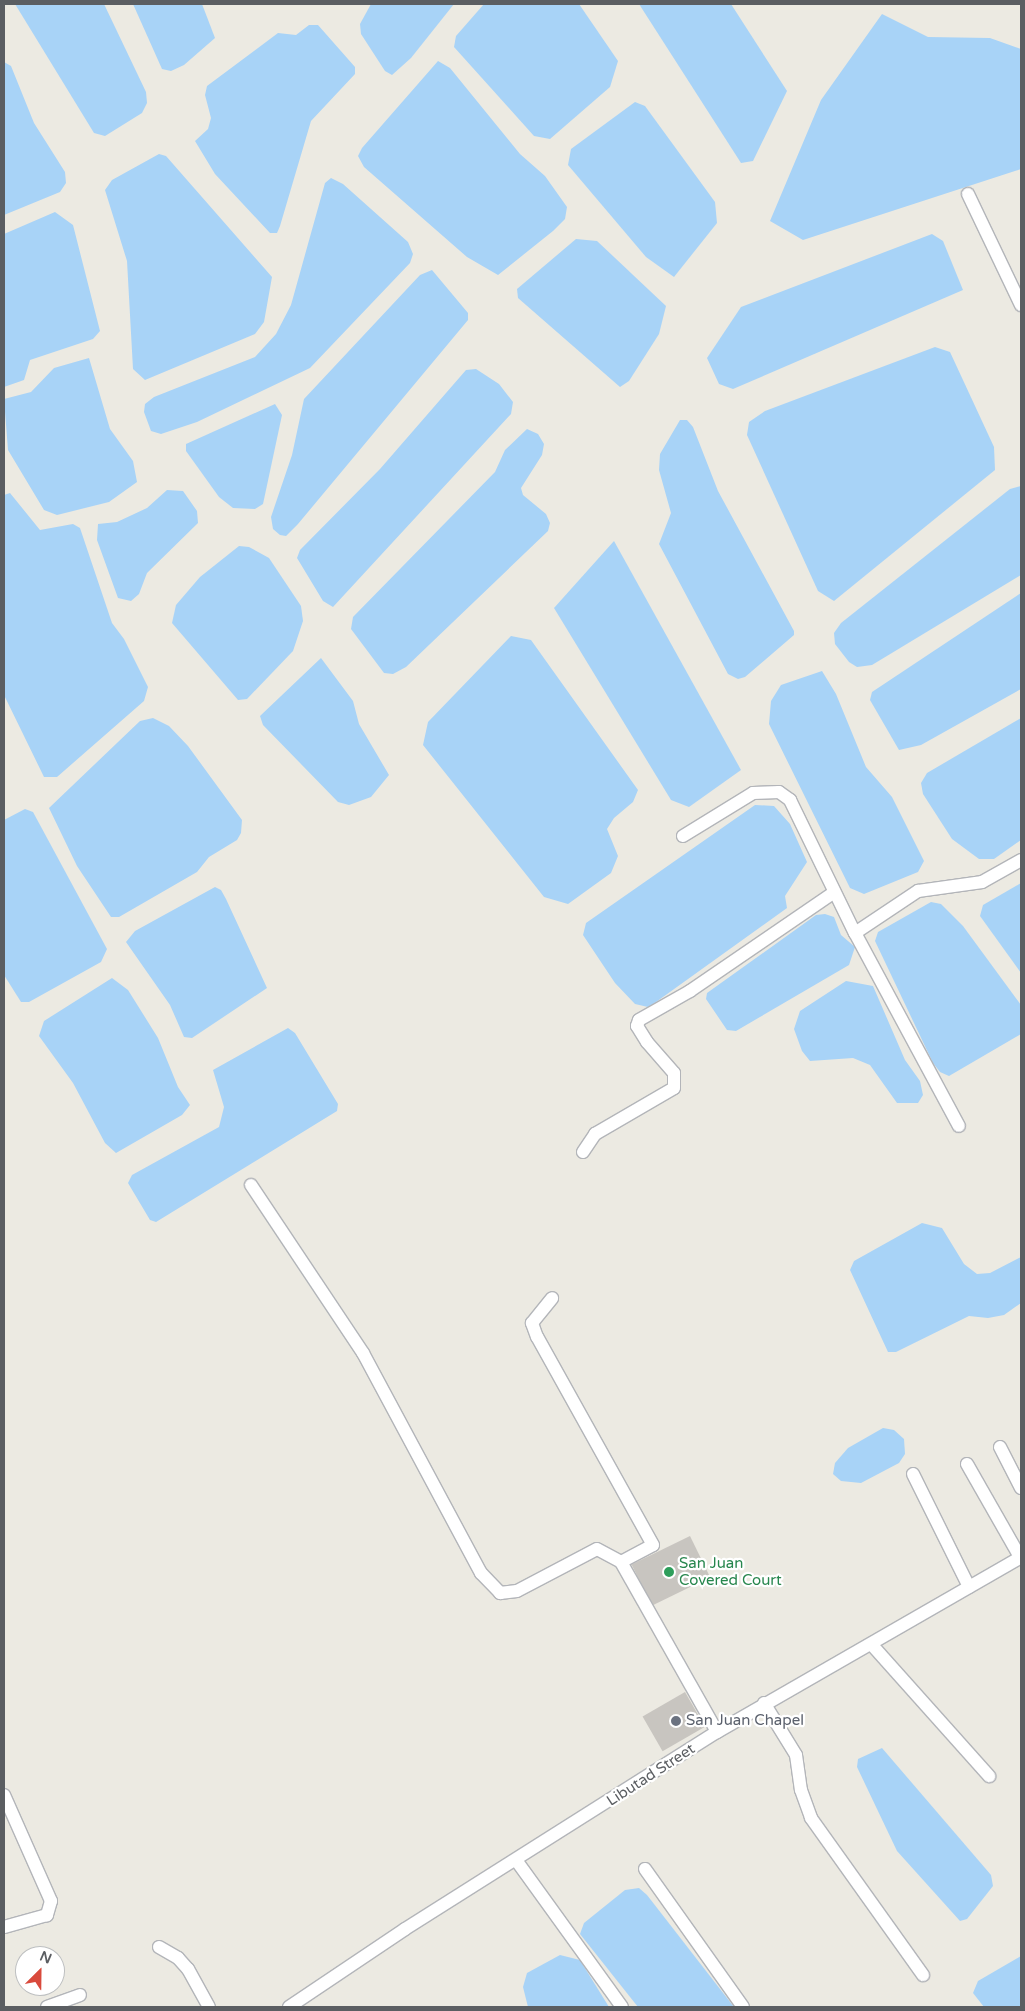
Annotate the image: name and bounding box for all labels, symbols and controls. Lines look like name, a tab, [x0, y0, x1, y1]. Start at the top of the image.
place label: San Juan Covered Court	[679, 1554, 782, 1589]
marker: San Juan Covered Court	[663, 1566, 675, 1578]
place label: San Juan Chapel	[686, 1712, 804, 1730]
marker: San Juan Chapel	[670, 1715, 682, 1727]
street label: Libutad Street	[604, 1740, 698, 1810]
north arrow	[15, 1946, 65, 1996]
text: N	[37, 1948, 54, 1968]

